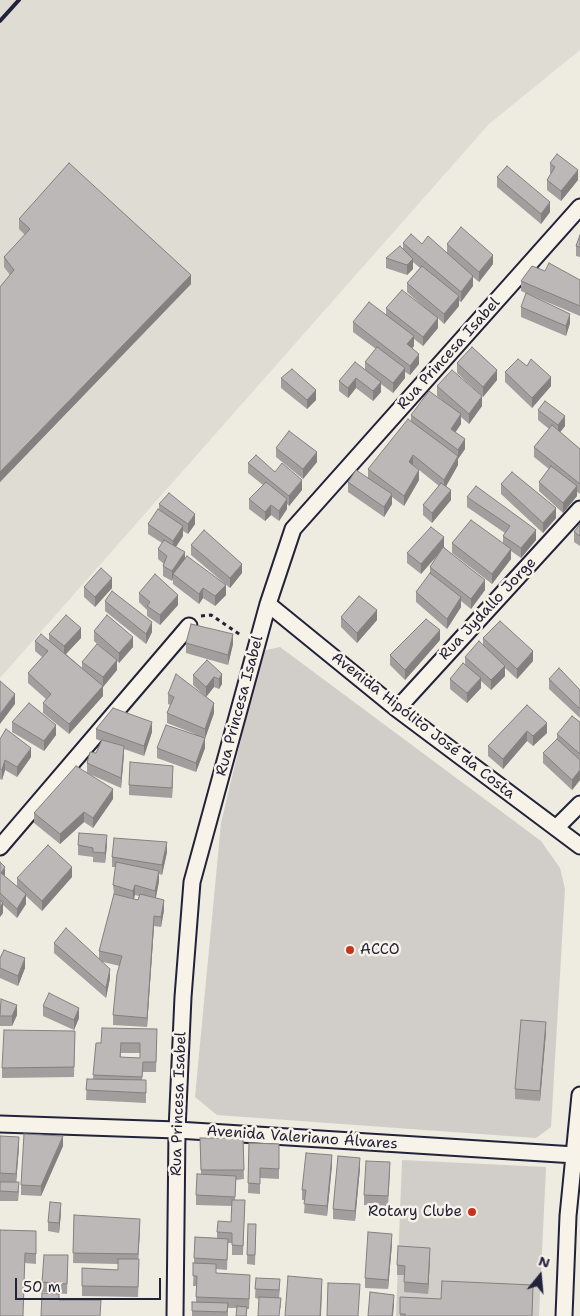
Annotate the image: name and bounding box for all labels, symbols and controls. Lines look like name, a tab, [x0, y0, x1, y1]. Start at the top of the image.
street label: Rua Princesa Isabel	[394, 294, 504, 414]
street label: Rua Jydallo Jorge	[436, 554, 540, 664]
street label: Rua Princesa Isabel	[213, 634, 267, 778]
street label: Avenida Hipólito José da Costa	[328, 649, 518, 803]
place label: ACCO	[360, 941, 399, 959]
marker: ACCO	[344, 944, 356, 956]
street label: Rua Princesa Isabel	[167, 1031, 191, 1177]
street label: Avenida Valeriano Álvares	[206, 1122, 398, 1154]
place label: Rotary Clube	[368, 1203, 462, 1221]
marker: Rotary Clube	[466, 1206, 478, 1218]
north arrow	[515, 1251, 565, 1301]
text: N	[536, 1251, 552, 1272]
scale bar	[18, 1268, 164, 1300]
text: 50 m	[23, 1277, 61, 1297]

